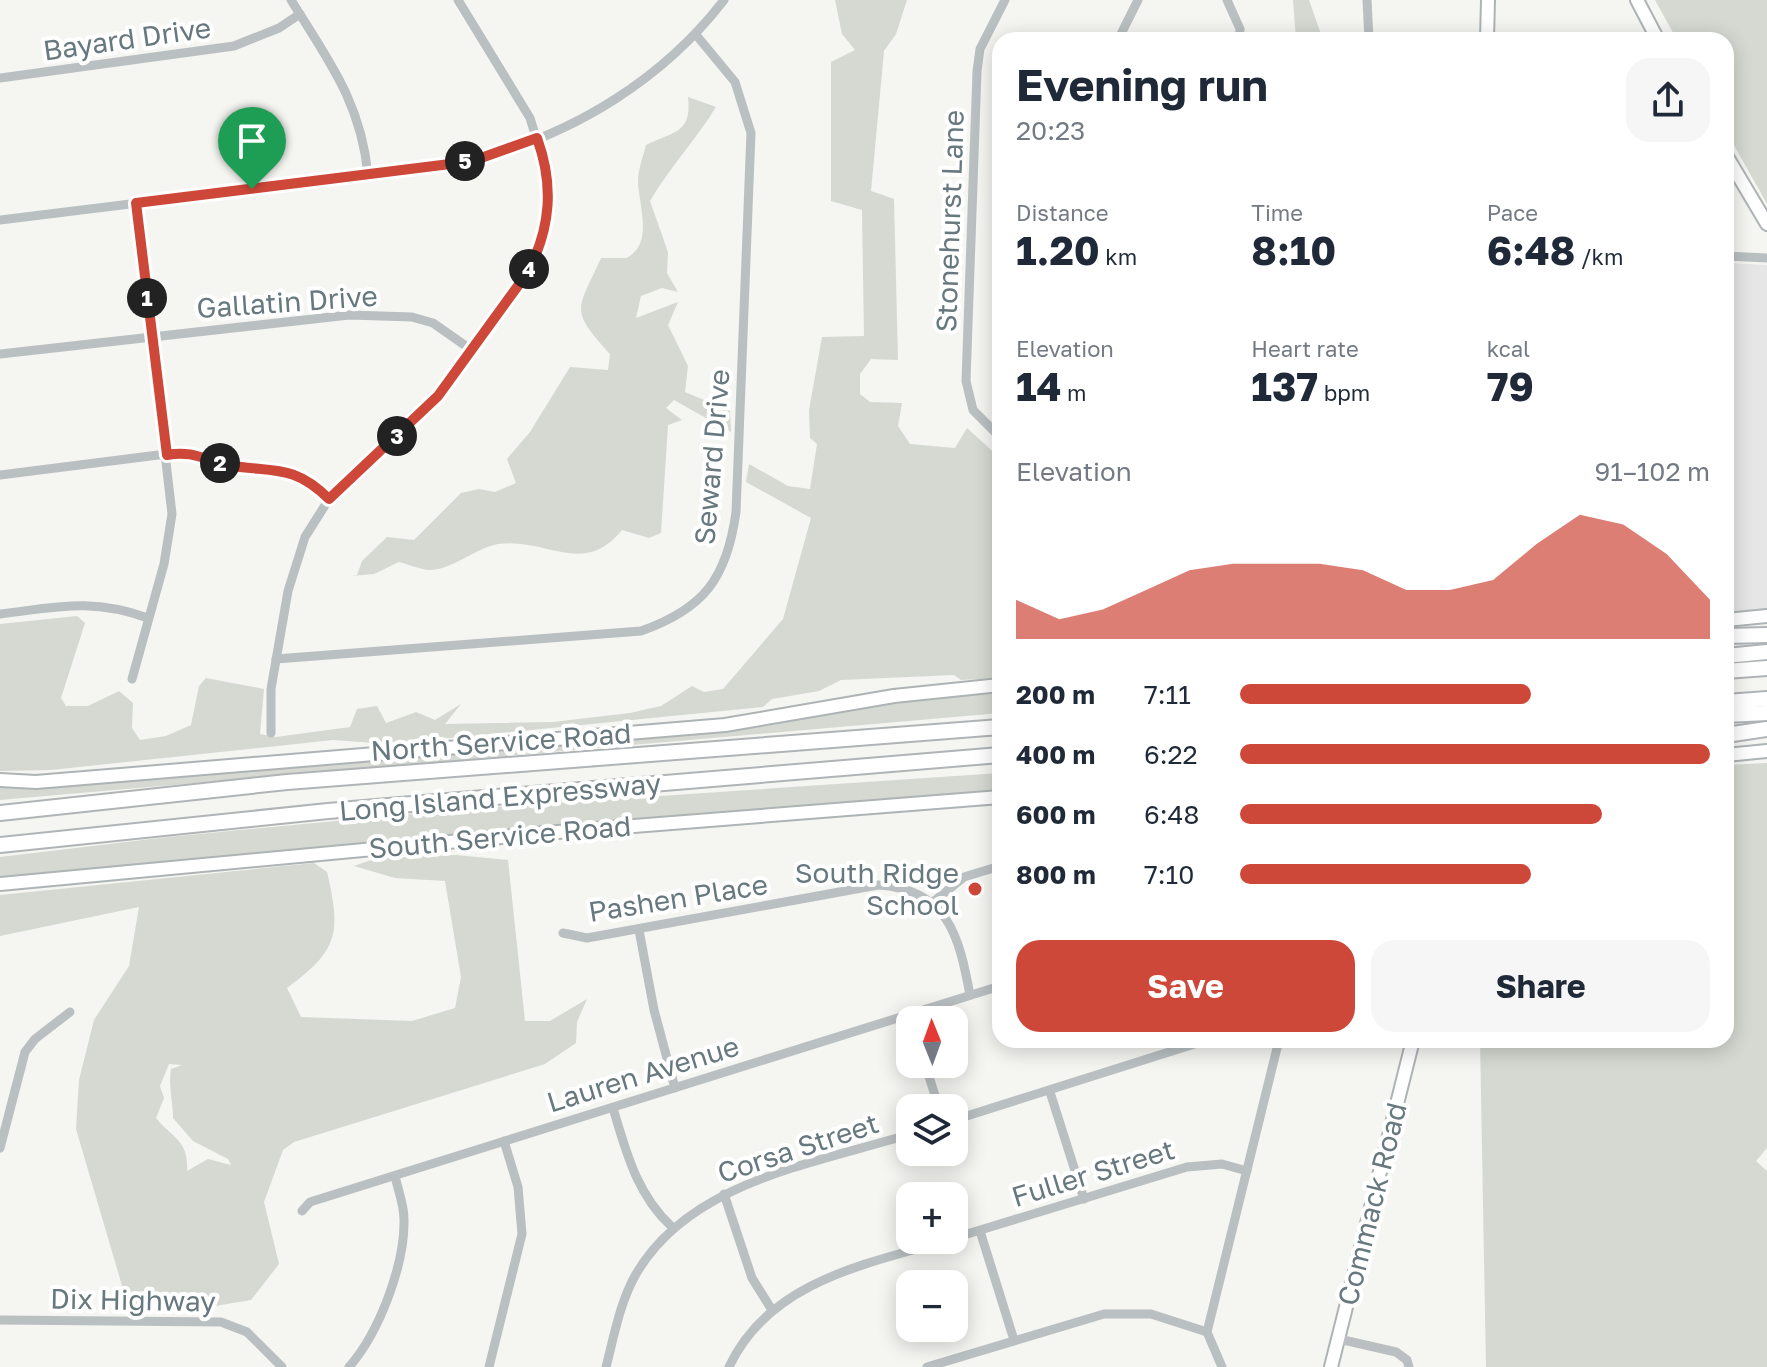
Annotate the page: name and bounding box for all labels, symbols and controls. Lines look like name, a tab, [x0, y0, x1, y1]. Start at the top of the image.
street label: Bayard Drive	[41, 10, 213, 67]
text: Evening run	[1016, 58, 1268, 111]
button: share	[1626, 58, 1710, 142]
pin	[218, 107, 286, 189]
street label: Stonehurst Lane	[929, 109, 970, 333]
text: 20:23	[1016, 115, 1085, 146]
icon: arrive	[230, 119, 274, 163]
pin: 5	[445, 141, 485, 181]
text: 5	[458, 147, 472, 174]
text: Distance	[1016, 199, 1108, 226]
text: Time	[1251, 199, 1303, 226]
text: Pace	[1487, 199, 1538, 226]
text: 1.20	[1016, 226, 1100, 274]
text: 8:10	[1251, 226, 1336, 274]
text: 6:48	[1487, 226, 1575, 274]
text: km	[1100, 243, 1137, 270]
text: /km	[1575, 243, 1623, 270]
pin: 4	[509, 249, 549, 289]
text: 4	[522, 255, 536, 282]
pin: 1	[127, 278, 167, 318]
street label: Gallatin Drive	[195, 279, 379, 324]
text: 1	[141, 284, 153, 311]
text: Elevation	[1016, 335, 1114, 362]
text: Heart rate	[1251, 335, 1359, 362]
text: kcal	[1487, 335, 1530, 362]
text: 14	[1016, 362, 1062, 410]
text: 137	[1251, 362, 1318, 410]
text: 79	[1487, 362, 1534, 410]
street label: Seward Drive	[687, 368, 736, 546]
text: m	[1062, 379, 1087, 406]
text: bpm	[1318, 379, 1370, 406]
pin: 3	[377, 416, 417, 456]
text: 3	[390, 422, 404, 449]
pin: 2	[200, 443, 240, 483]
text: 2	[213, 449, 227, 476]
text: Elevation	[1016, 456, 1132, 487]
text: 91–102 m	[1595, 456, 1710, 487]
text: 200 m	[1016, 679, 1095, 710]
text: 7:11	[1144, 679, 1191, 710]
street label: North Service Road	[370, 716, 632, 767]
text: 400 m	[1016, 739, 1095, 770]
text: 6:22	[1144, 739, 1198, 770]
street label: Long Island Expressway	[338, 766, 663, 827]
text: 600 m	[1016, 799, 1096, 830]
text: 6:48	[1144, 799, 1199, 830]
street label: South Service Road	[367, 809, 633, 864]
place label: South Ridge School	[795, 856, 959, 921]
text: 800 m	[1016, 859, 1096, 890]
text: 7:10	[1144, 859, 1194, 890]
street label: Pashen Place	[586, 867, 770, 928]
marker: South Ridge School	[966, 880, 984, 898]
button: Save	[1016, 940, 1355, 1032]
button: Share	[1371, 940, 1710, 1032]
north arrow	[896, 1006, 968, 1078]
map controls	[896, 1006, 968, 1342]
street label: Lauren Avenue	[543, 1029, 743, 1118]
button: layers	[896, 1094, 968, 1166]
street label: Commack Road	[1330, 1099, 1413, 1309]
street label: Corsa Street	[713, 1106, 883, 1189]
street label: Fuller Street	[1008, 1132, 1178, 1213]
button: +	[896, 1182, 968, 1254]
button: −	[896, 1270, 968, 1342]
street label: Dix Highway	[50, 1282, 216, 1317]

